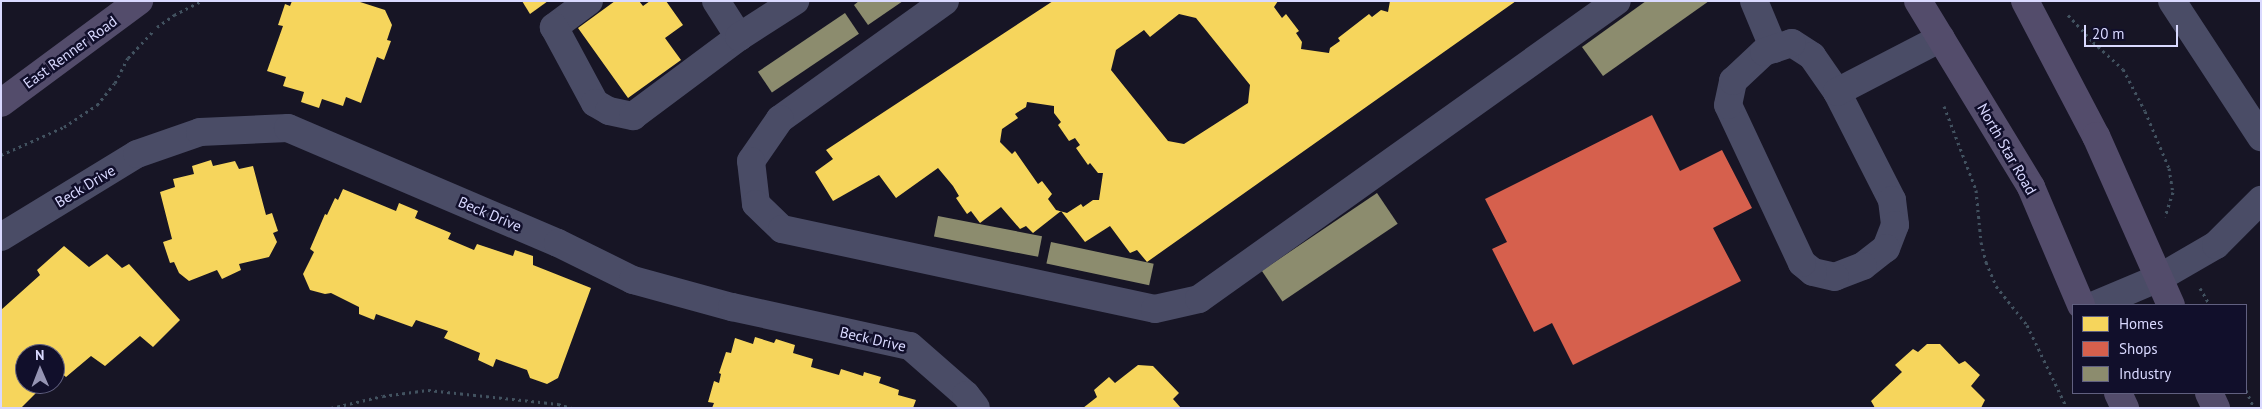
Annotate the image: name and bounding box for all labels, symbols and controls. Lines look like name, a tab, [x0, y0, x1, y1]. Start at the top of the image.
street label: East Renner Road	[20, 12, 120, 92]
scale bar	[2087, 15, 2181, 47]
text: 20 m	[2092, 24, 2125, 43]
street label: North Star Road	[1974, 100, 2040, 198]
street label: Beck Drive	[51, 161, 119, 211]
street label: Beck Drive	[455, 192, 525, 236]
legend	[2072, 304, 2247, 394]
text: Homes	[2119, 314, 2163, 333]
street label: Beck Drive	[838, 323, 908, 355]
text: Shops	[2119, 339, 2158, 358]
north arrow	[15, 344, 65, 394]
text: N	[35, 346, 45, 364]
text: Industry	[2119, 364, 2171, 383]

